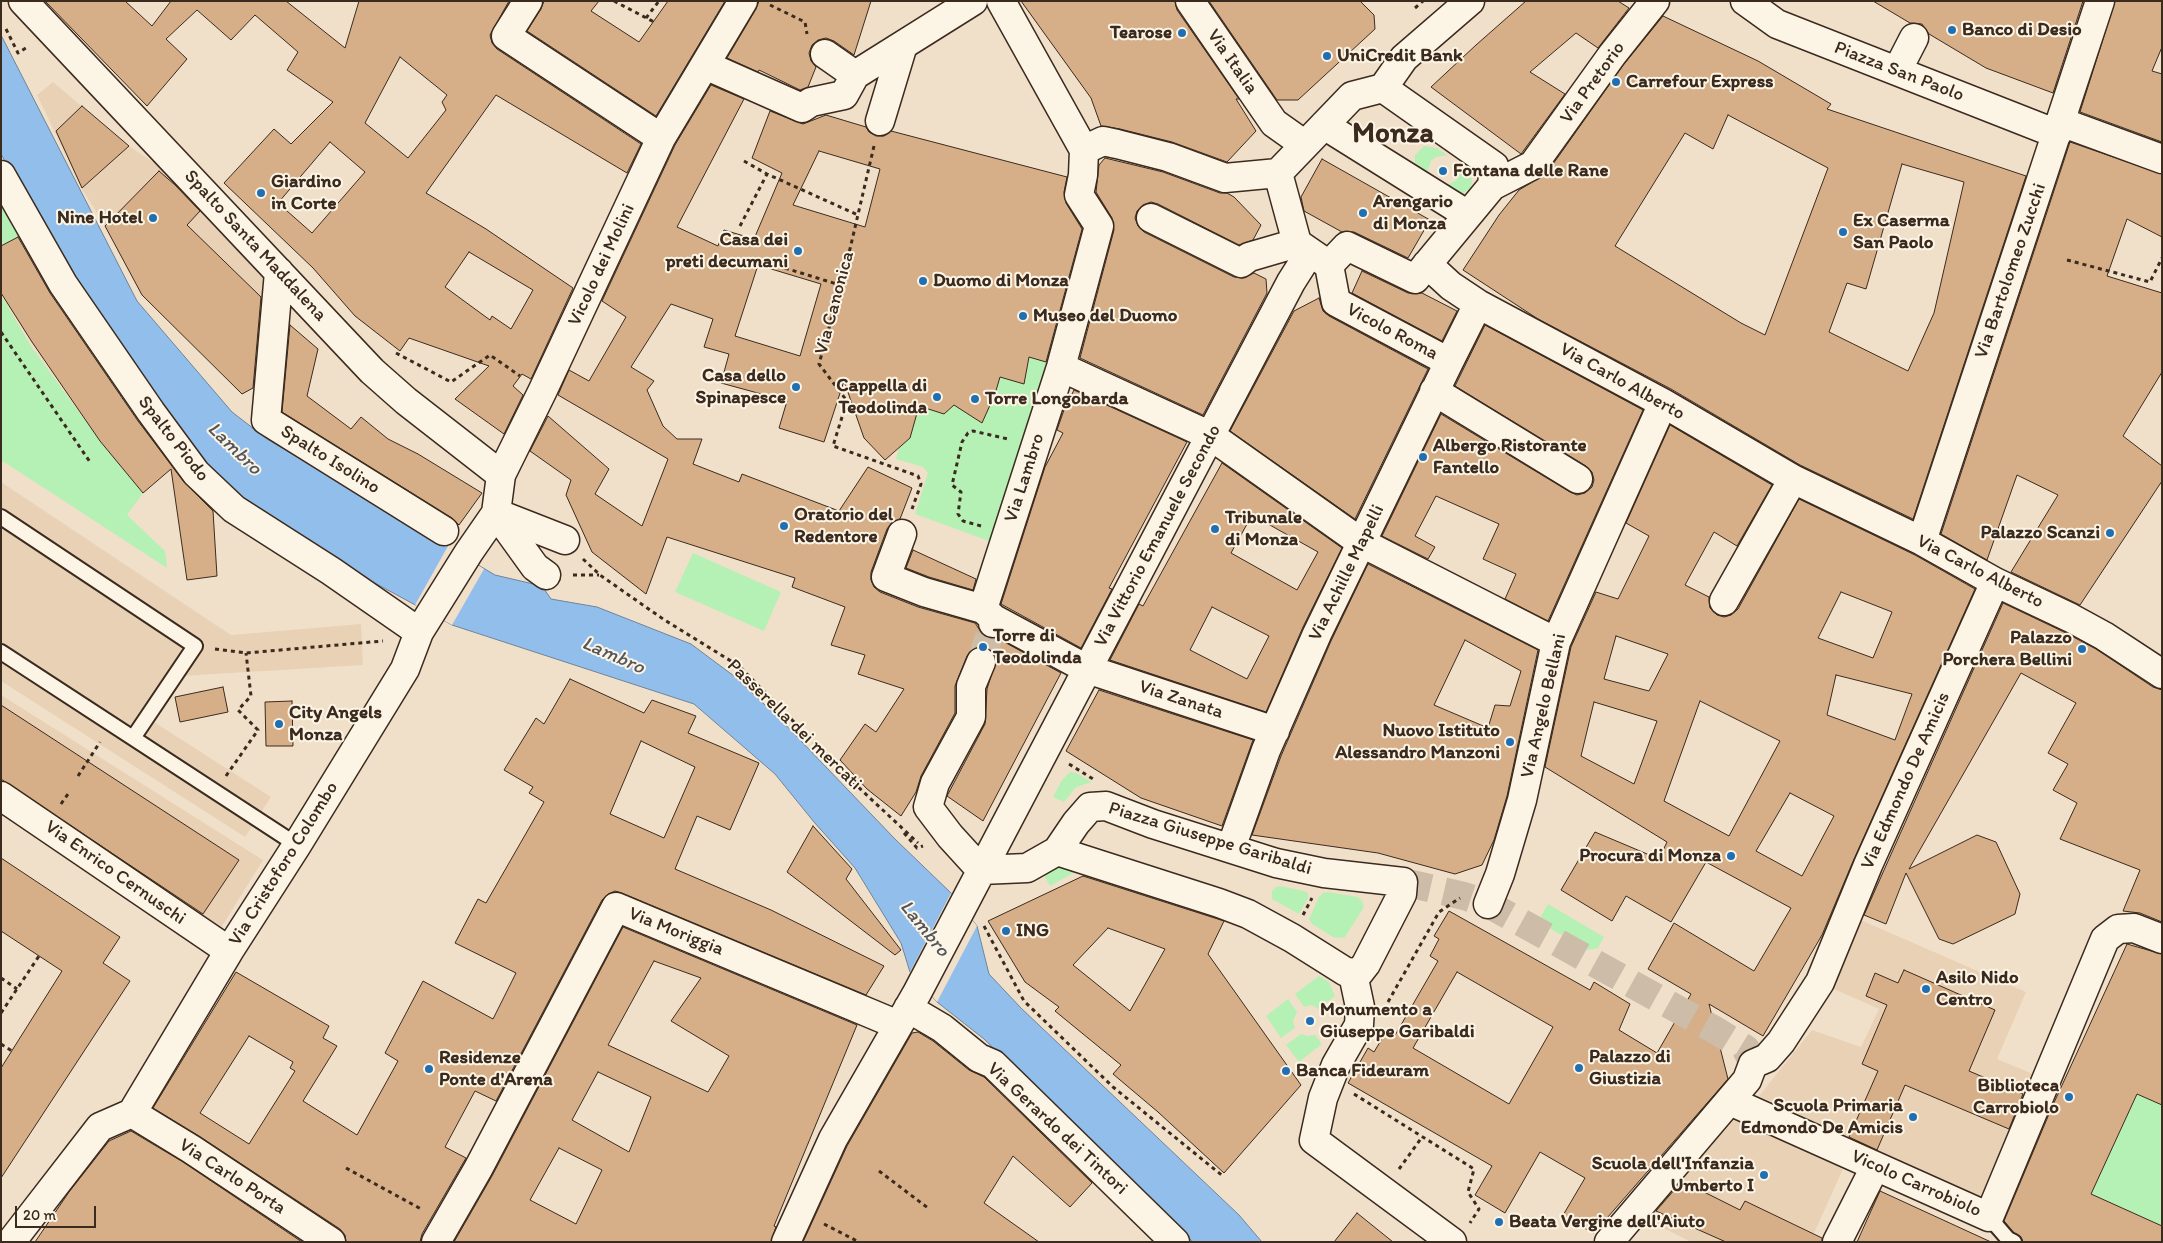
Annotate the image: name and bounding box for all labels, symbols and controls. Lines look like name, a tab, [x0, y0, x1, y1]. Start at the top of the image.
place label: Banco di Desio	[1962, 19, 2082, 41]
place label: Tearose	[1110, 22, 1172, 44]
marker: Banco di Desio	[1946, 24, 1958, 36]
street label: Via Italia	[1201, 25, 1263, 99]
marker: Tearose	[1176, 27, 1188, 39]
street label: Via Pretorio	[1556, 37, 1630, 129]
street label: Piazza San Paolo	[1831, 37, 1967, 107]
place label: UniCredit Bank	[1337, 45, 1463, 67]
marker: UniCredit Bank	[1321, 50, 1333, 62]
place label: Carrefour Express	[1626, 71, 1774, 93]
marker: Carrefour Express	[1610, 76, 1622, 88]
district label: Monza	[1352, 118, 1434, 152]
place label: Fontana delle Rane	[1453, 160, 1609, 182]
street label: Spalto Santa Maddalena	[179, 165, 331, 327]
marker: Fontana delle Rane	[1437, 165, 1449, 177]
place label: Giardino in Corte	[271, 171, 341, 215]
street label: Via Bartolomeo Zucchi	[1970, 180, 2052, 362]
marker: Giardino in Corte	[255, 187, 267, 199]
place label: Arengario di Monza	[1373, 191, 1453, 235]
street label: Vicolo dei Molini	[564, 200, 640, 330]
place label: Nine Hotel	[57, 207, 143, 229]
marker: Arengario di Monza	[1357, 207, 1369, 219]
place label: Ex Caserma San Paolo	[1853, 210, 1950, 254]
marker: Nine Hotel	[147, 212, 159, 224]
marker: Ex Caserma San Paolo	[1837, 226, 1849, 238]
place label: Casa dei preti decumani	[666, 229, 788, 273]
marker: Casa dei preti decumani	[792, 245, 804, 257]
street label: Via Canonica	[810, 249, 860, 357]
place label: Duomo di Monza	[933, 270, 1069, 292]
marker: Duomo di Monza	[917, 275, 929, 287]
street label: Vicolo Roma	[1342, 298, 1442, 366]
place label: Museo del Duomo	[1033, 305, 1177, 327]
marker: Museo del Duomo	[1017, 310, 1029, 322]
street label: Via Carlo Alberto	[1555, 338, 1689, 426]
place label: Casa dello Spinapesce	[696, 365, 786, 409]
place label: Cappella di Teodolinda	[836, 375, 927, 419]
marker: Casa dello Spinapesce	[790, 381, 802, 393]
place label: Torre Longobarda	[985, 388, 1128, 410]
marker: Cappella di Teodolinda	[931, 391, 943, 403]
street label: Spalto Piodo	[132, 392, 214, 486]
marker: Torre Longobarda	[969, 393, 981, 405]
water label: Lambro	[202, 417, 266, 481]
street label: Spalto Isolino	[276, 420, 384, 500]
street label: Via Vittorio Emanuele Secondo	[1090, 421, 1226, 651]
street label: Via Lambro	[1000, 431, 1050, 525]
place label: Albergo Ristorante Fantello	[1433, 435, 1587, 479]
marker: Albergo Ristorante Fantello	[1417, 451, 1429, 463]
street label: Via Achille Mapelli	[1304, 501, 1390, 645]
place label: Oratorio del Redentore	[794, 504, 893, 548]
place label: Tribunale di Monza	[1225, 507, 1302, 551]
marker: Oratorio del Redentore	[778, 520, 790, 532]
place label: Palazzo Scanzi	[1980, 522, 2100, 544]
marker: Tribunale di Monza	[1209, 523, 1221, 535]
marker: Palazzo Scanzi	[2104, 527, 2116, 539]
street label: Via Carlo Alberto	[1913, 530, 2047, 614]
place label: Torre di Teodolinda	[993, 625, 1081, 669]
place label: Palazzo Porchera Bellini	[1942, 627, 2072, 671]
water label: Lambro	[578, 632, 648, 680]
street label: Via Angelo Bellani	[1516, 632, 1572, 780]
marker: Torre di Teodolinda	[977, 641, 989, 653]
marker: Palazzo Porchera Bellini	[2076, 643, 2088, 655]
street label: Passerella dei mercati	[722, 655, 866, 795]
street label: Via Zanata	[1136, 676, 1226, 724]
street label: Via Edmondo De Amicis	[1857, 689, 1955, 873]
place label: City Angels Monza	[289, 702, 382, 746]
marker: City Angels Monza	[273, 718, 285, 730]
place label: Nuovo Istituto Alessandro Manzoni	[1335, 720, 1500, 764]
marker: Nuovo Istituto Alessandro Manzoni	[1504, 736, 1516, 748]
street label: Via Cristoforo Colombo	[224, 778, 344, 950]
street label: Piazza Giuseppe Garibaldi	[1106, 797, 1314, 881]
street label: Via Enrico Cernuschi	[40, 816, 190, 930]
place label: Procura di Monza	[1579, 845, 1721, 867]
marker: Procura di Monza	[1725, 850, 1737, 862]
water label: Lambro	[894, 896, 954, 962]
street label: Via Moriggia	[625, 903, 727, 961]
place label: ING	[1016, 920, 1049, 942]
marker: ING	[1000, 925, 1012, 937]
place label: Asilo Nido Centro	[1936, 967, 2019, 1011]
marker: Asilo Nido Centro	[1920, 983, 1932, 995]
place label: Monumento a Giuseppe Garibaldi	[1320, 999, 1475, 1043]
marker: Monumento a Giuseppe Garibaldi	[1304, 1015, 1316, 1027]
place label: Palazzo di Giustizia	[1589, 1046, 1671, 1090]
place label: Residenze Ponte d'Arena	[439, 1047, 553, 1091]
street label: Via Gerardo dei Tintori	[982, 1058, 1132, 1200]
place label: Banca Fideuram	[1296, 1060, 1429, 1082]
marker: Palazzo di Giustizia	[1573, 1062, 1585, 1074]
marker: Residenze Ponte d'Arena	[423, 1063, 435, 1075]
marker: Banca Fideuram	[1280, 1065, 1292, 1077]
place label: Biblioteca Carrobiolo	[1973, 1075, 2059, 1119]
marker: Biblioteca Carrobiolo	[2063, 1091, 2075, 1103]
place label: Scuola Primaria Edmondo De Amicis	[1741, 1095, 1903, 1139]
marker: Scuola Primaria Edmondo De Amicis	[1907, 1111, 1919, 1123]
street label: Via Carlo Porta	[174, 1134, 290, 1220]
street label: Vicolo Carrobiolo	[1847, 1145, 1985, 1223]
place label: Scuola dell'Infanzia Umberto I	[1592, 1153, 1754, 1197]
marker: Scuola dell'Infanzia Umberto I	[1758, 1169, 1770, 1181]
scale bar	[18, 1196, 99, 1228]
text: 20 m	[23, 1206, 56, 1224]
place label: Beata Vergine dell'Aiuto	[1509, 1211, 1705, 1233]
marker: Beata Vergine dell'Aiuto	[1493, 1216, 1505, 1228]

